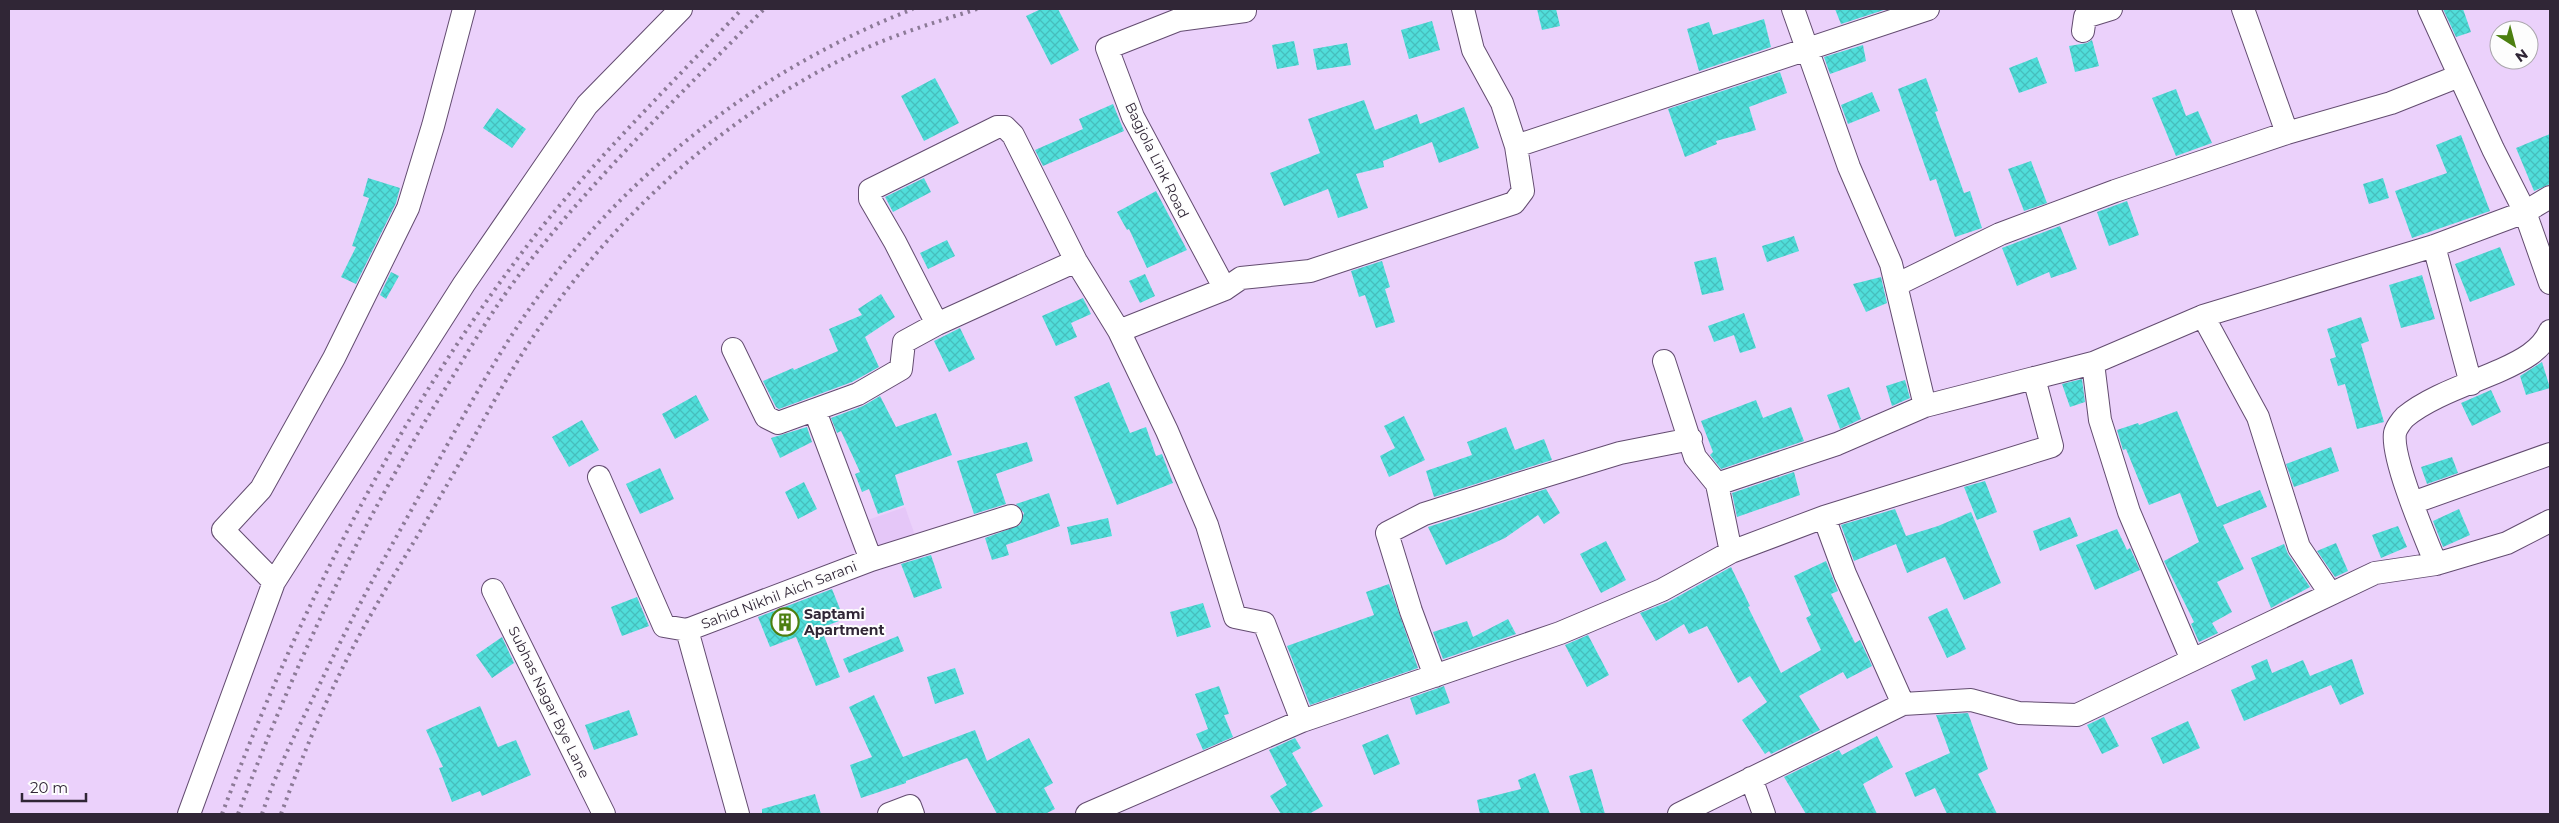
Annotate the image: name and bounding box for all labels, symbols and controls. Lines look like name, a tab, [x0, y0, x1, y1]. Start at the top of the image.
north arrow	[2489, 20, 2539, 70]
text: N	[2512, 45, 2532, 66]
street label: Bagjola Link Road	[1121, 99, 1193, 221]
street label: Sahid Nikhil Aich Sarani	[698, 557, 860, 633]
place label: Saptami Apartment	[803, 605, 885, 639]
building icon: Saptami Apartment	[770, 607, 800, 637]
street label: Subhas Nagar Bye Lane	[504, 623, 594, 781]
scale bar	[22, 770, 86, 802]
text: 20 m	[30, 778, 68, 797]

